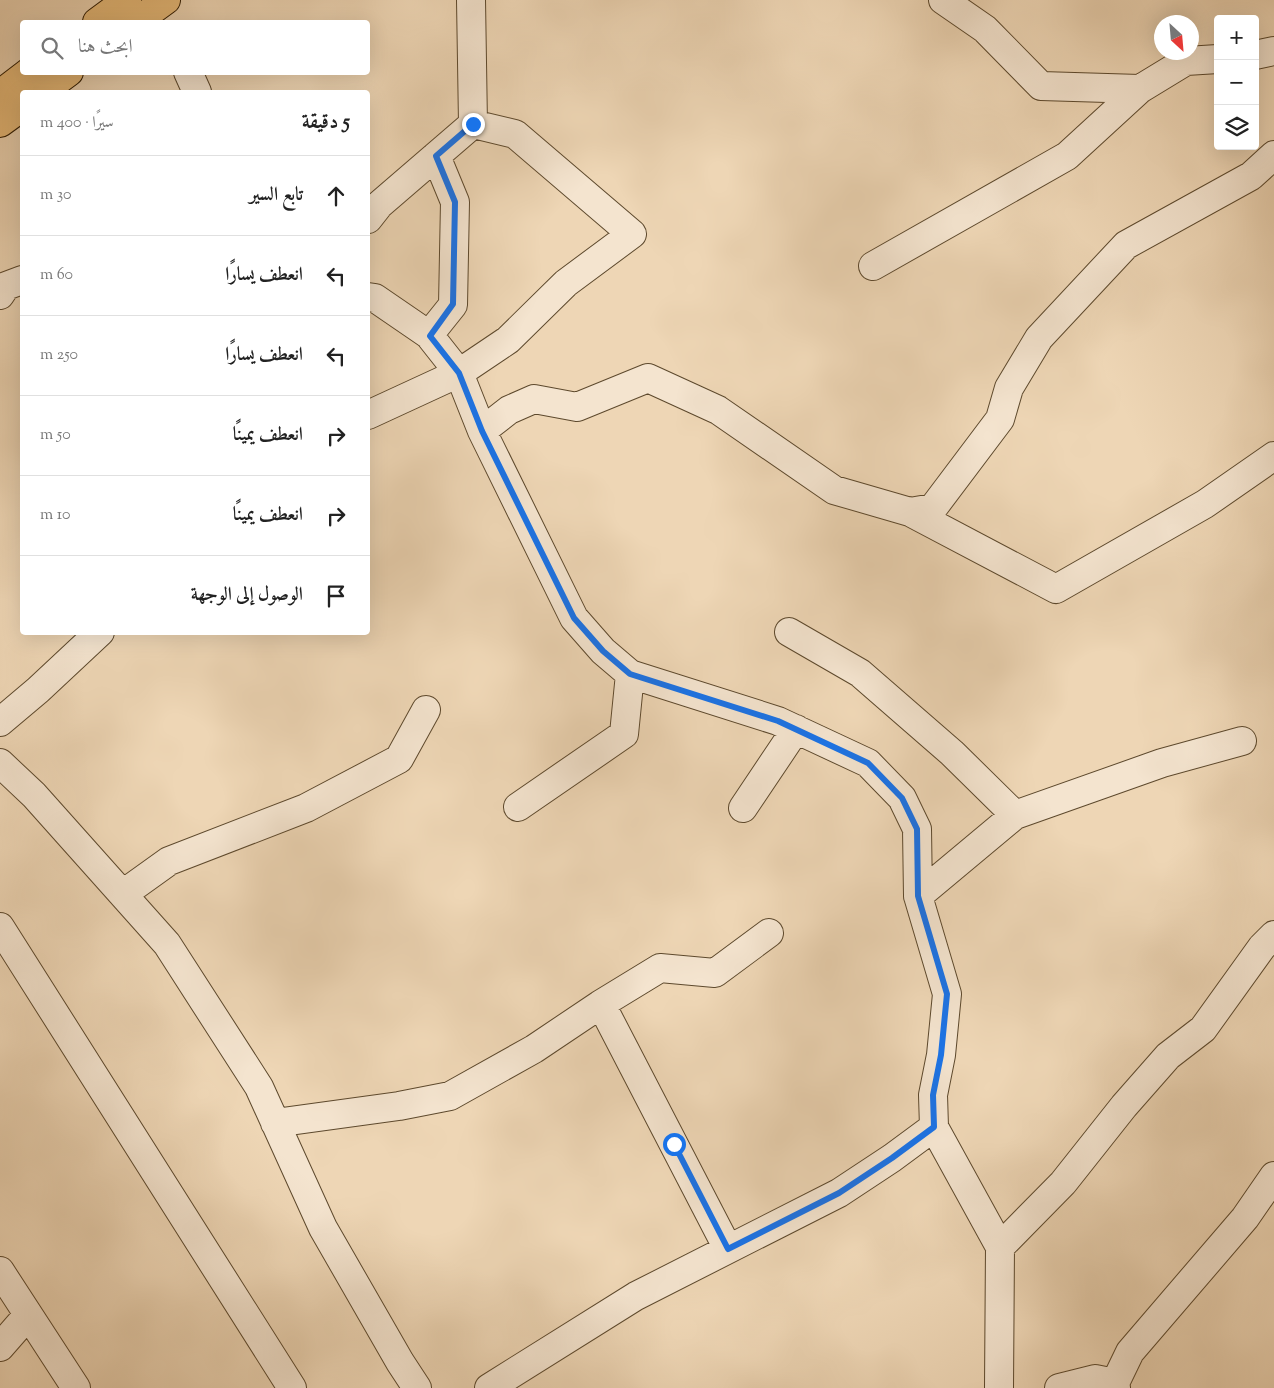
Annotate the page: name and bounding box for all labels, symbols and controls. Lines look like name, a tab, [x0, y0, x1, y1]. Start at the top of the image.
north arrow	[1154, 15, 1199, 60]
map controls	[1214, 15, 1259, 150]
button: +	[1214, 15, 1259, 60]
search box	[20, 20, 370, 75]
icon: search	[38, 34, 66, 62]
text: ابحث هنا	[78, 34, 133, 61]
button: −	[1214, 60, 1259, 105]
button: layers	[1214, 105, 1259, 150]
text: 5 دقيقة	[302, 108, 350, 138]
text: سيرًا · 400 m	[40, 112, 114, 135]
route end	[462, 113, 485, 136]
text: تابع السير	[249, 182, 303, 209]
icon: ahead	[322, 182, 350, 210]
text: 30 m	[40, 184, 71, 207]
text: انعطف يسارًا	[225, 262, 303, 289]
icon: left	[322, 262, 350, 290]
text: 60 m	[40, 264, 73, 287]
text: انعطف يسارًا	[225, 342, 303, 369]
icon: left	[322, 342, 350, 370]
text: 250 m	[40, 344, 78, 367]
text: انعطف يمينًا	[233, 422, 303, 449]
icon: right	[322, 422, 350, 450]
text: 50 m	[40, 424, 71, 447]
text: انعطف يمينًا	[233, 502, 303, 529]
icon: right	[322, 502, 350, 530]
text: 10 m	[40, 504, 70, 527]
text: الوصول إلى الوجهة	[191, 582, 303, 609]
icon: arrive	[322, 582, 350, 610]
route start	[663, 1133, 686, 1156]

